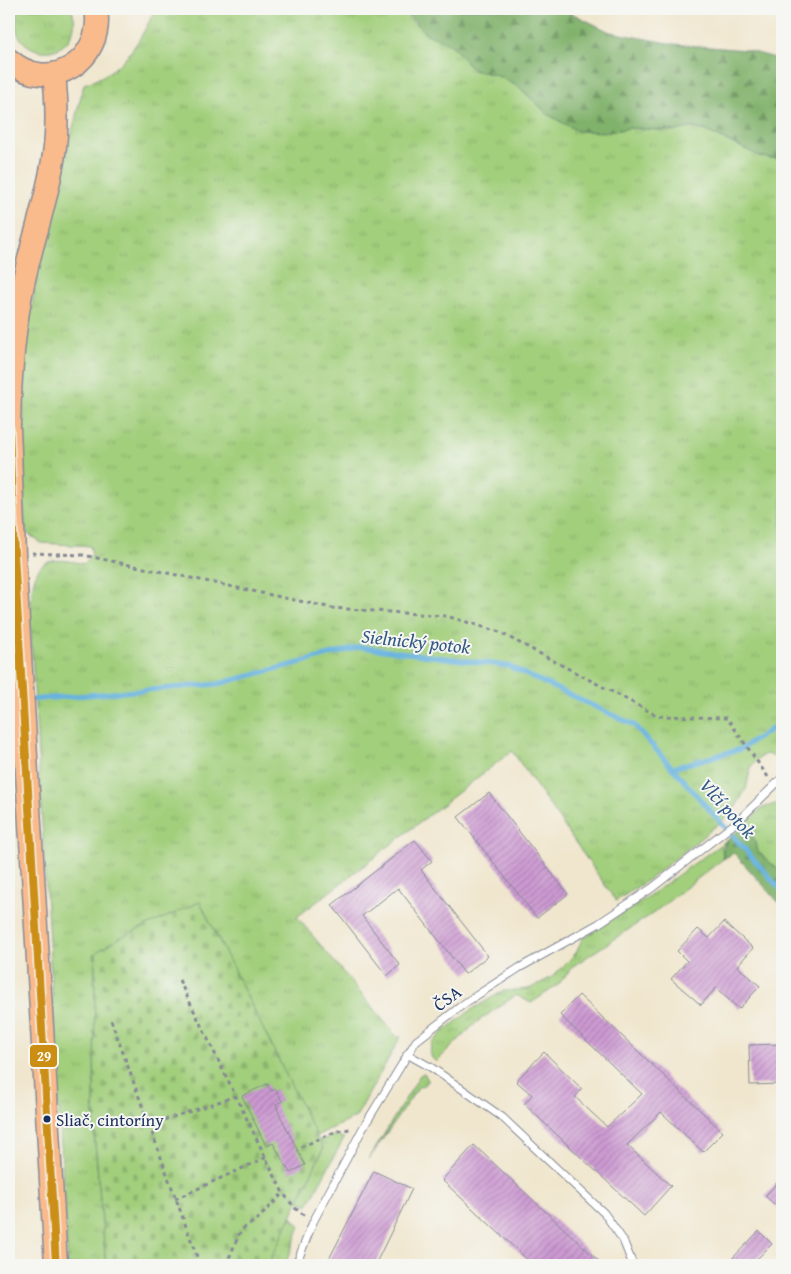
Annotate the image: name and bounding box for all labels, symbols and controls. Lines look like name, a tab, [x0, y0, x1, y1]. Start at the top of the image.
water label: Sielnický potok	[360, 621, 472, 661]
water label: Vlčí potok	[693, 772, 763, 845]
street label: ČSA	[427, 978, 467, 1018]
line badge: 29	[29, 1044, 58, 1068]
text: 29	[37, 1046, 51, 1066]
place label: Sliač, cintoríny	[56, 1107, 164, 1132]
marker: Sliač, cintoríny	[42, 1114, 52, 1124]

